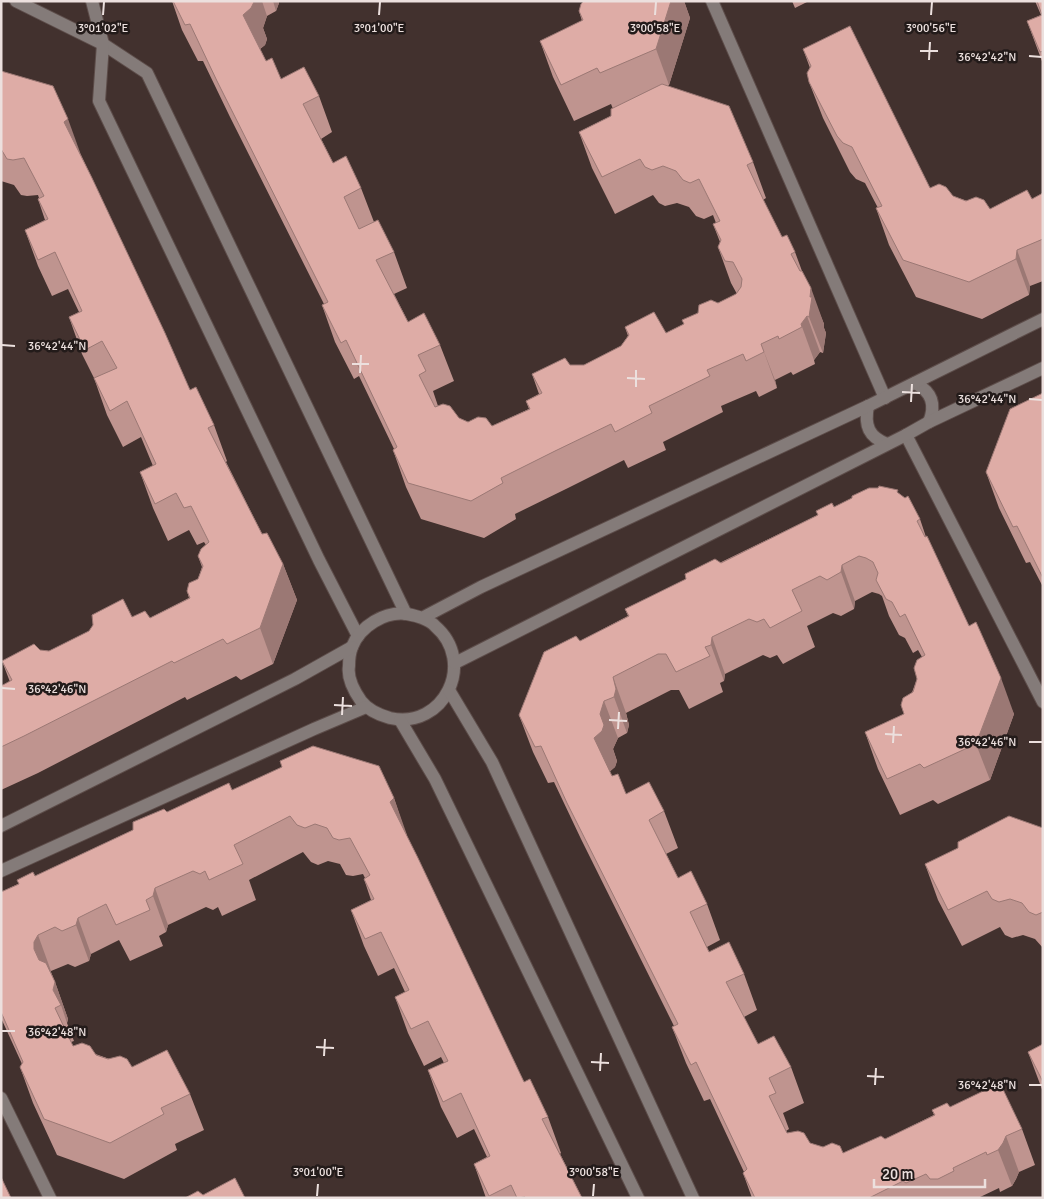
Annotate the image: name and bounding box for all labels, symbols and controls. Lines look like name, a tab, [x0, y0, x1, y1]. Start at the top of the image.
text: 3°01'02"E	[78, 21, 129, 36]
text: 3°01'00"E	[354, 21, 405, 36]
text: 3°00'58"E	[630, 21, 681, 36]
text: 3°00'56"E	[906, 21, 957, 36]
text: 36°42'42"N	[958, 50, 1016, 65]
text: 36°42'44"N	[28, 339, 86, 354]
text: 36°42'44"N	[958, 392, 1016, 407]
text: 36°42'46"N	[28, 682, 86, 697]
text: 36°42'46"N	[958, 735, 1016, 750]
text: 36°42'48"N	[28, 1025, 86, 1040]
text: 36°42'48"N	[958, 1078, 1016, 1093]
scale bar	[874, 1156, 985, 1188]
text: 3°01'00"E	[293, 1165, 344, 1180]
text: 3°00'58"E	[569, 1165, 620, 1180]
text: 20 m	[882, 1165, 913, 1183]

